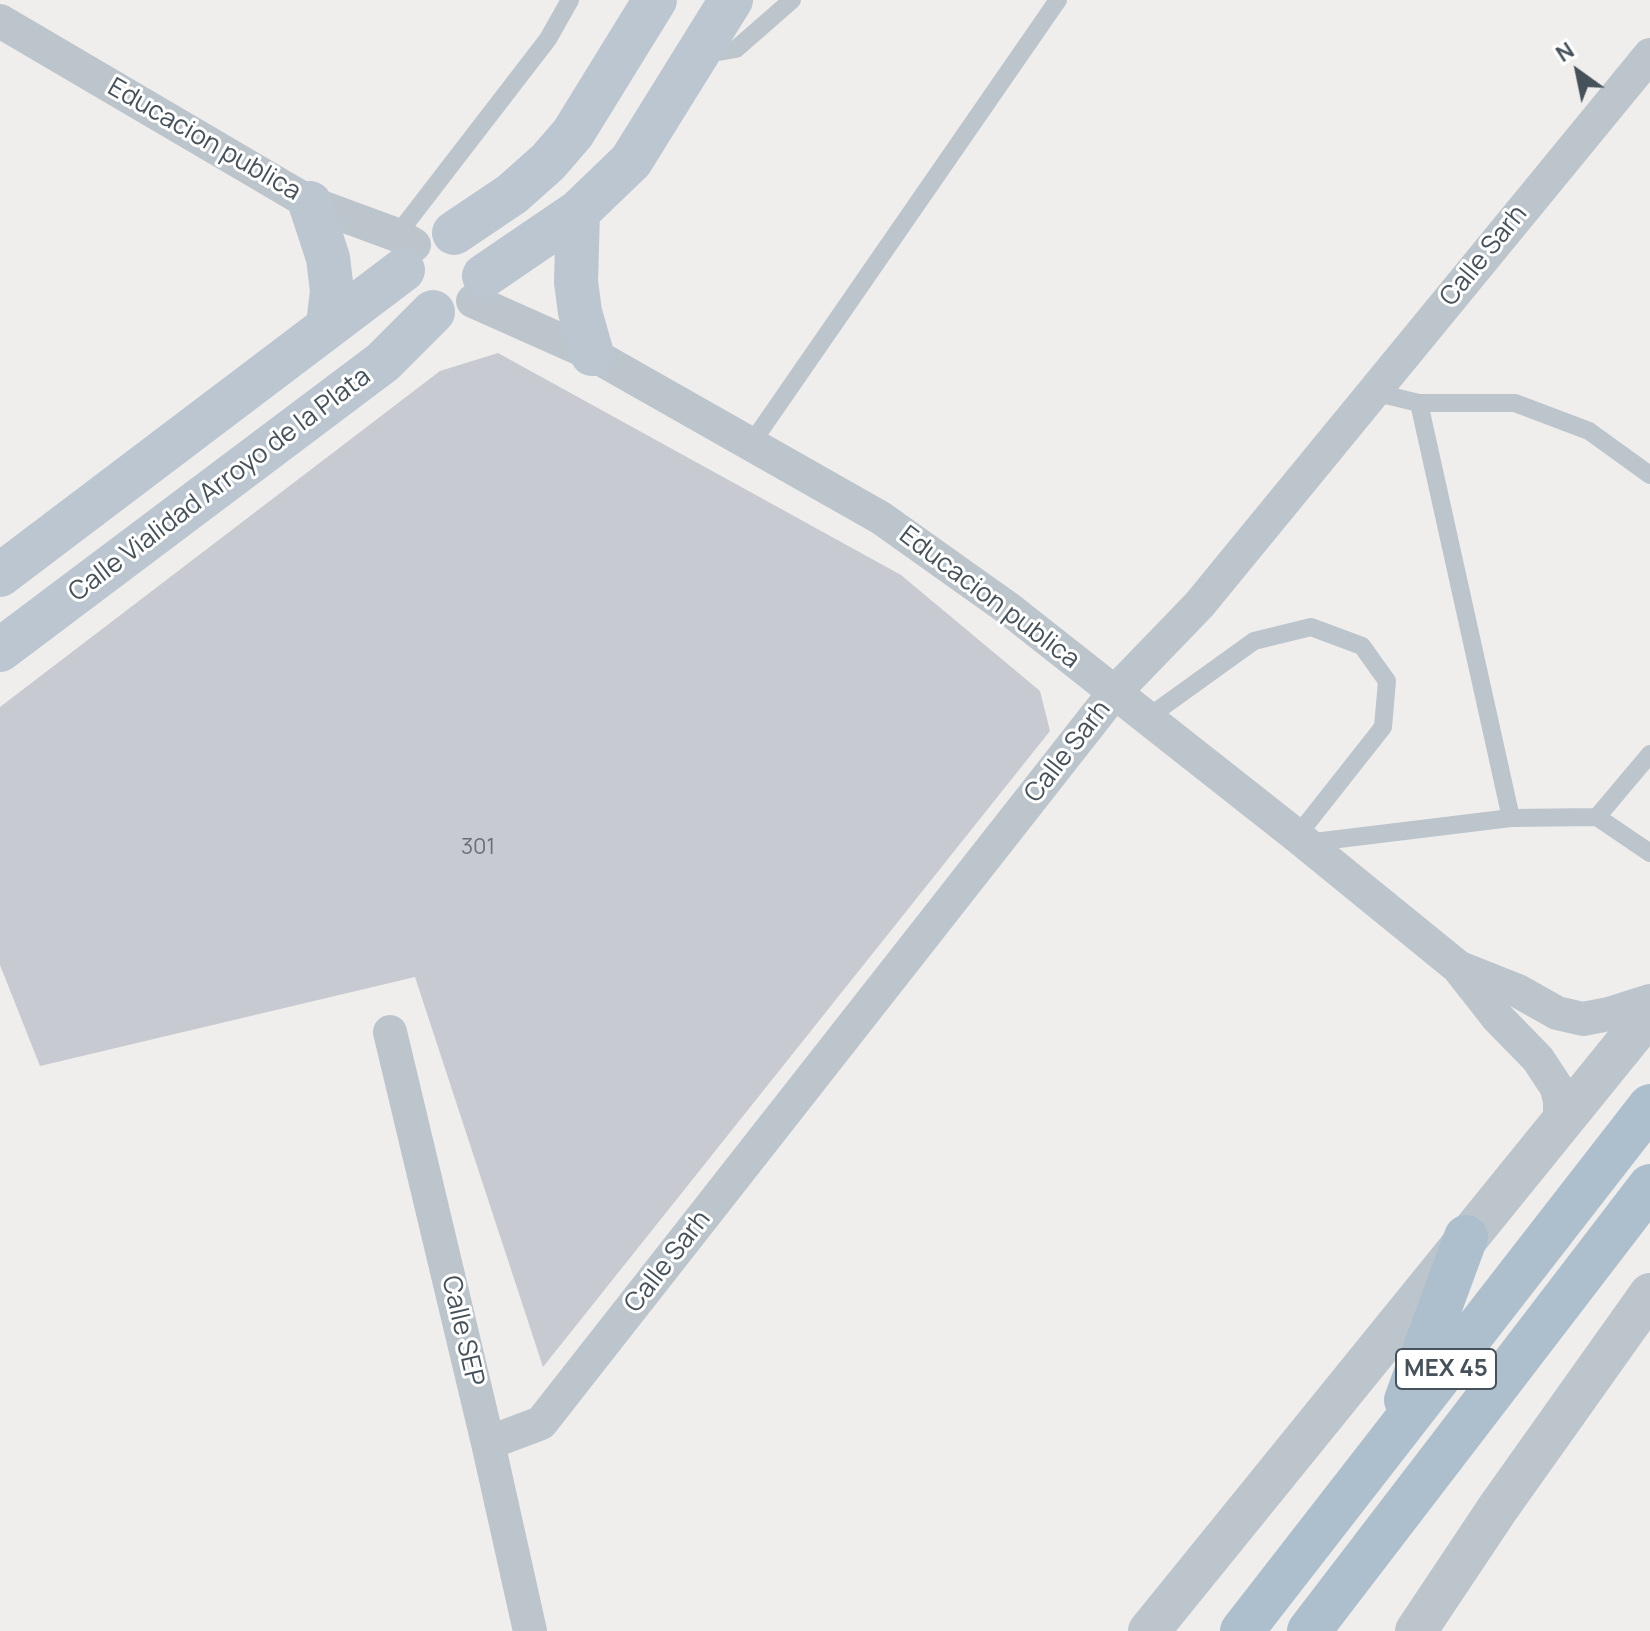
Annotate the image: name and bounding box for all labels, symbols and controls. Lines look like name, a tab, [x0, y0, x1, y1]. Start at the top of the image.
north arrow	[1538, 32, 1618, 112]
text: N	[1550, 35, 1580, 69]
street label: Educacion publica	[102, 72, 306, 208]
street label: Calle Sarh	[1434, 199, 1534, 313]
street label: Calle Vialidad Arroyo de la Plata	[63, 361, 377, 609]
street label: Educacion publica	[893, 520, 1085, 676]
street label: Calle Sarh	[1018, 695, 1118, 809]
house number: 301	[461, 835, 495, 861]
street label: Calle Sarh	[618, 1205, 718, 1319]
street label: Calle SEP	[434, 1273, 490, 1389]
road number: MEX 45	[1396, 1349, 1496, 1389]

